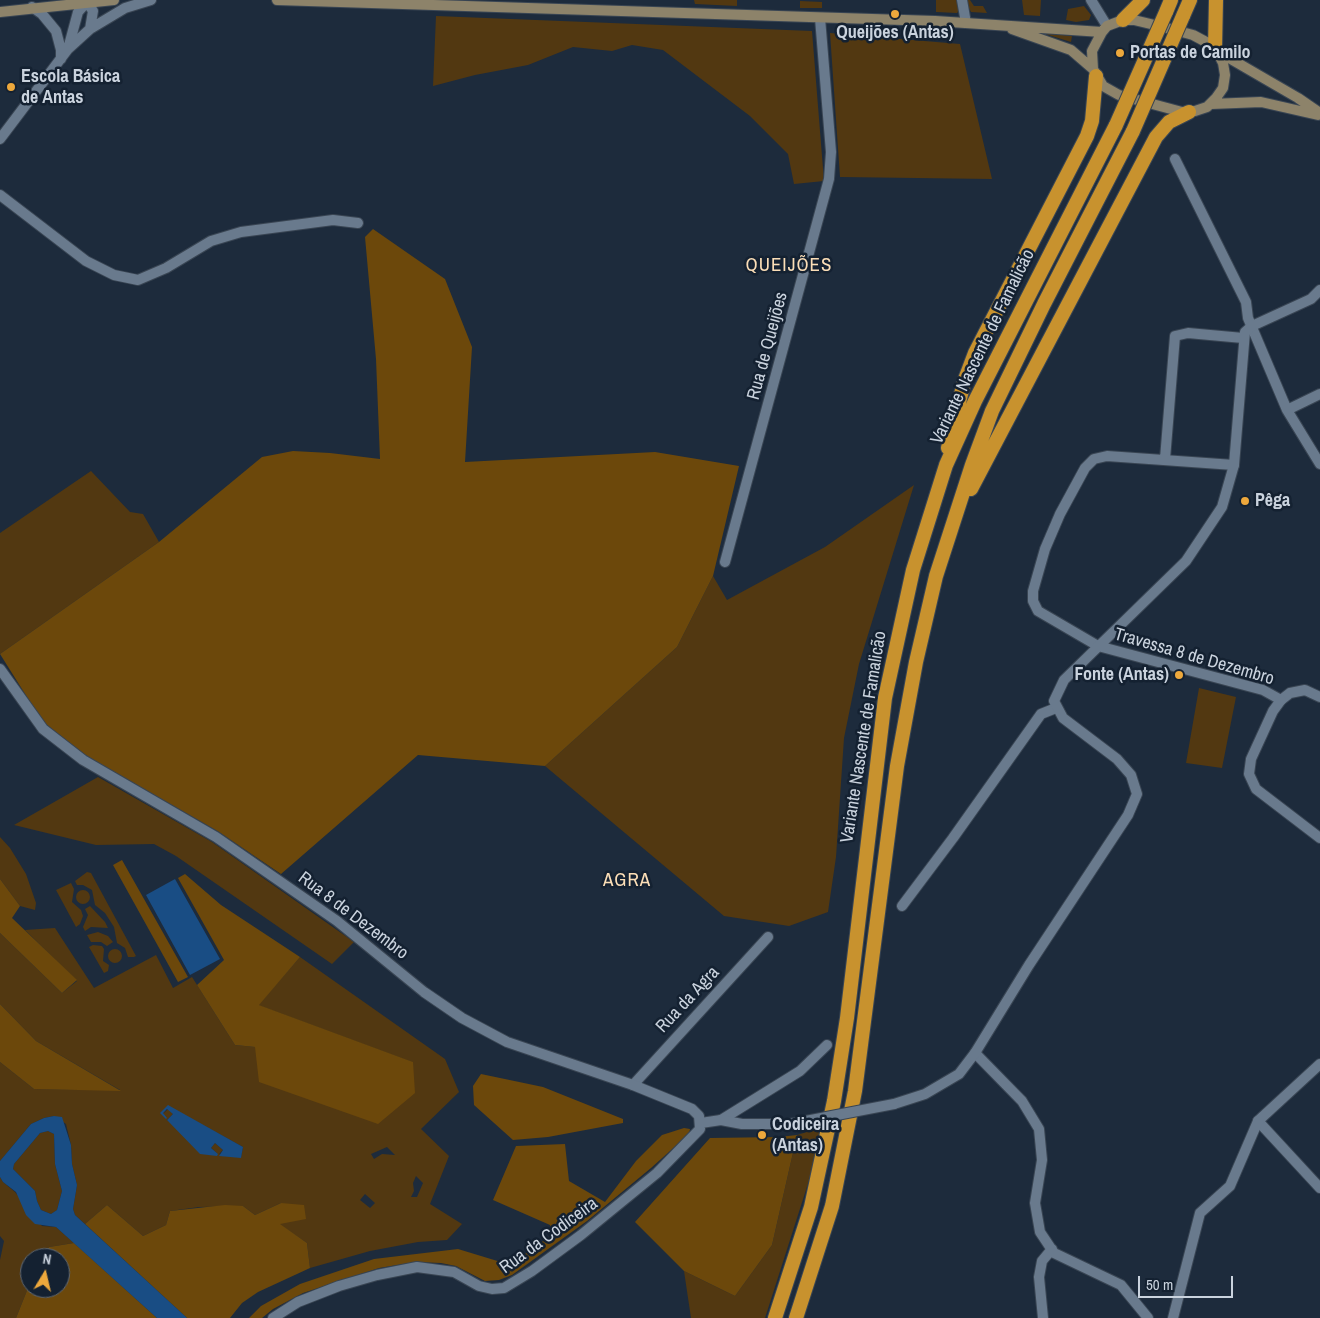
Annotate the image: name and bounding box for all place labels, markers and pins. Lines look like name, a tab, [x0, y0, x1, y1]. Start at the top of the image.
marker: Queijões (Antas)	[889, 8, 901, 20]
place label: Queijões (Antas)	[836, 22, 954, 44]
place label: Portas de Camilo	[1130, 42, 1251, 64]
marker: Portas de Camilo	[1114, 47, 1126, 59]
place label: Escola Básica de Antas	[21, 66, 120, 108]
marker: Escola Básica de Antas	[5, 81, 17, 93]
place label: Pêga	[1255, 490, 1290, 512]
marker: Pêga	[1239, 495, 1251, 507]
place label: Fonte (Antas)	[1075, 664, 1169, 686]
marker: Fonte (Antas)	[1173, 669, 1185, 681]
place label: Codiceira (Antas)	[772, 1114, 839, 1156]
marker: Codiceira (Antas)	[756, 1129, 768, 1141]

